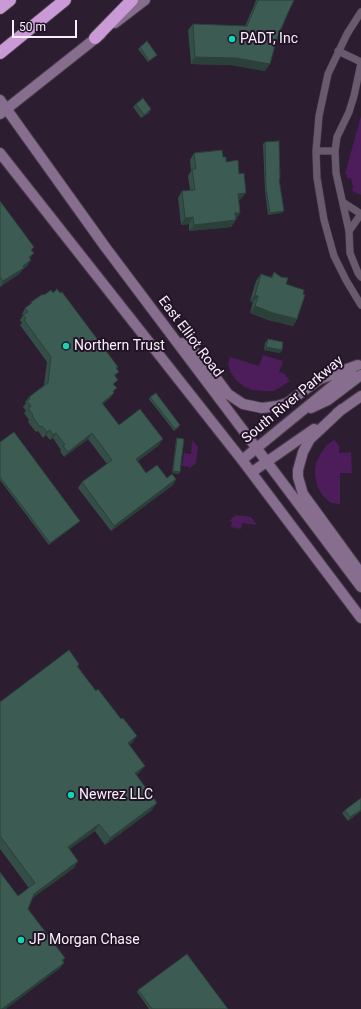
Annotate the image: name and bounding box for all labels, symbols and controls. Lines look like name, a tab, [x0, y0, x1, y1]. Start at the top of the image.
scale bar	[14, 12, 79, 38]
text: 50 m	[19, 20, 46, 34]
place label: PADT, Inc	[240, 31, 298, 47]
marker: PADT, Inc	[227, 34, 237, 44]
street label: East Elliot Road	[154, 293, 226, 381]
place label: Northern Trust	[74, 338, 165, 354]
marker: Northern Trust	[61, 341, 71, 351]
street label: South River Parkway	[239, 353, 347, 447]
place label: Newrez LLC	[79, 787, 153, 803]
marker: Newrez LLC	[66, 790, 76, 800]
place label: JP Morgan Chase	[29, 932, 140, 948]
marker: JP Morgan Chase	[16, 935, 26, 945]

